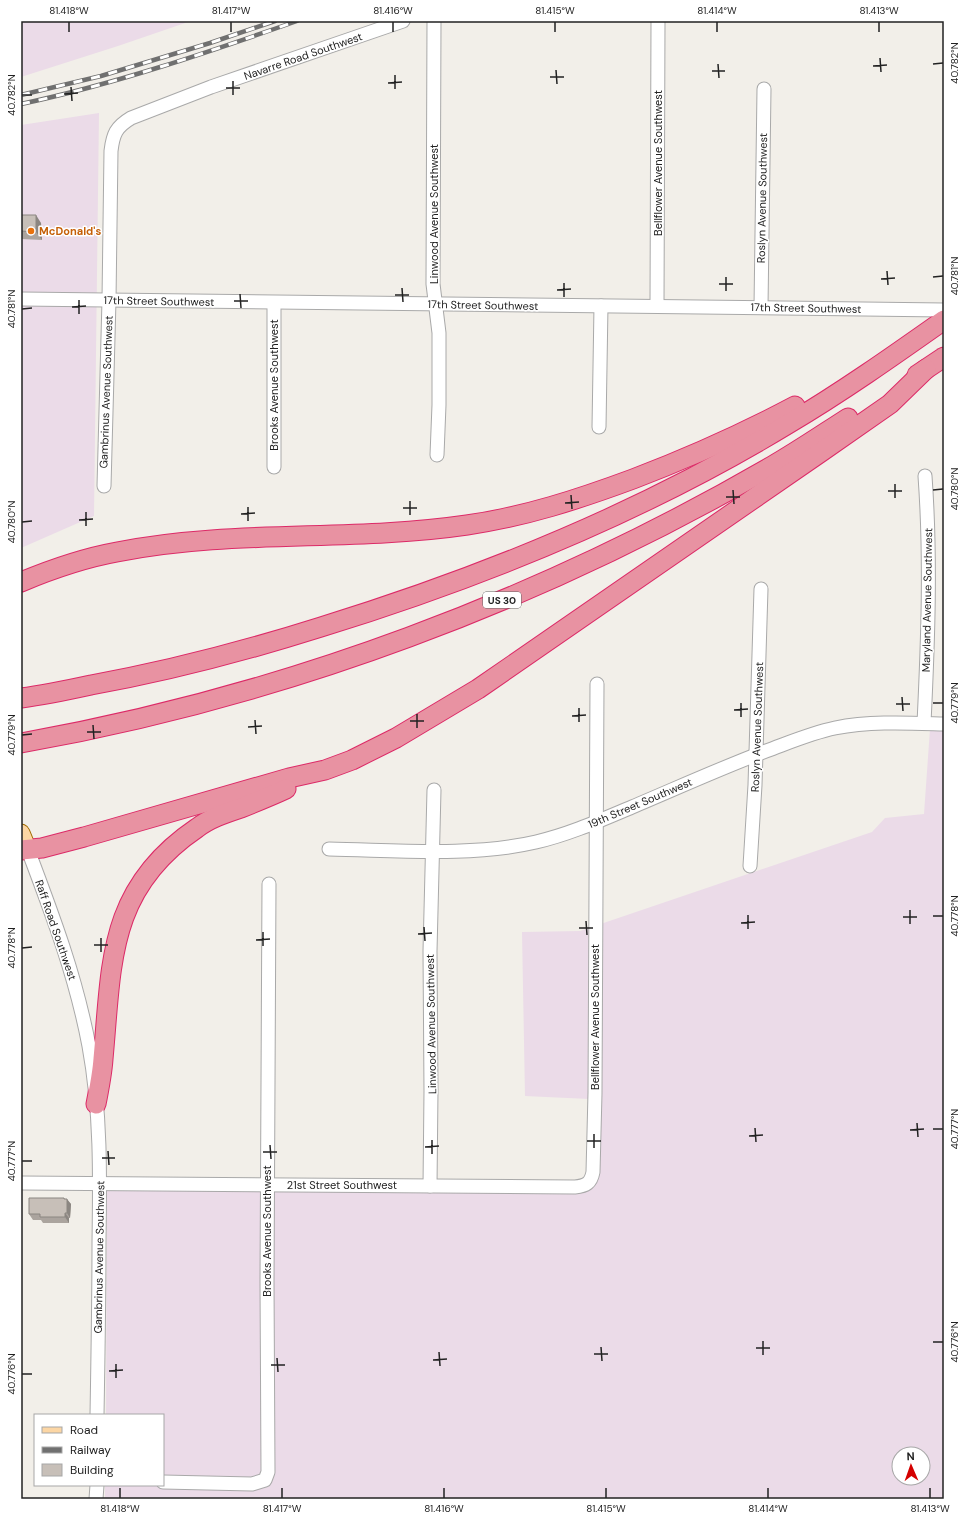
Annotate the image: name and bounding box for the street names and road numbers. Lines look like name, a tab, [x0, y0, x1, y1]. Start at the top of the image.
street label: Navarre Road Southwest	[242, 29, 364, 83]
street label: Bellflower Avenue Southwest	[651, 90, 665, 236]
street label: Roslyn Avenue Southwest	[754, 133, 770, 263]
street label: Linwood Avenue Southwest	[427, 144, 441, 284]
street label: 17th Street Southwest	[103, 293, 215, 309]
street label: 17th Street Southwest	[427, 297, 539, 313]
street label: 17th Street Southwest	[750, 300, 862, 316]
street label: Gambrinus Avenue Southwest	[96, 315, 116, 469]
street label: Brooks Avenue Southwest	[267, 319, 281, 451]
street label: Maryland Avenue Southwest	[919, 528, 935, 672]
road number: US 30	[483, 592, 521, 608]
street label: Roslyn Avenue Southwest	[748, 662, 766, 792]
street label: 19th Street Southwest	[586, 775, 694, 831]
street label: Raff Road Southwest	[32, 878, 80, 982]
street label: Bellflower Avenue Southwest	[588, 944, 602, 1090]
street label: Linwood Avenue Southwest	[423, 954, 439, 1094]
street label: Brooks Avenue Southwest	[260, 1165, 274, 1297]
street label: 21st Street Southwest	[287, 1178, 397, 1192]
street label: Gambrinus Avenue Southwest	[91, 1180, 107, 1334]

